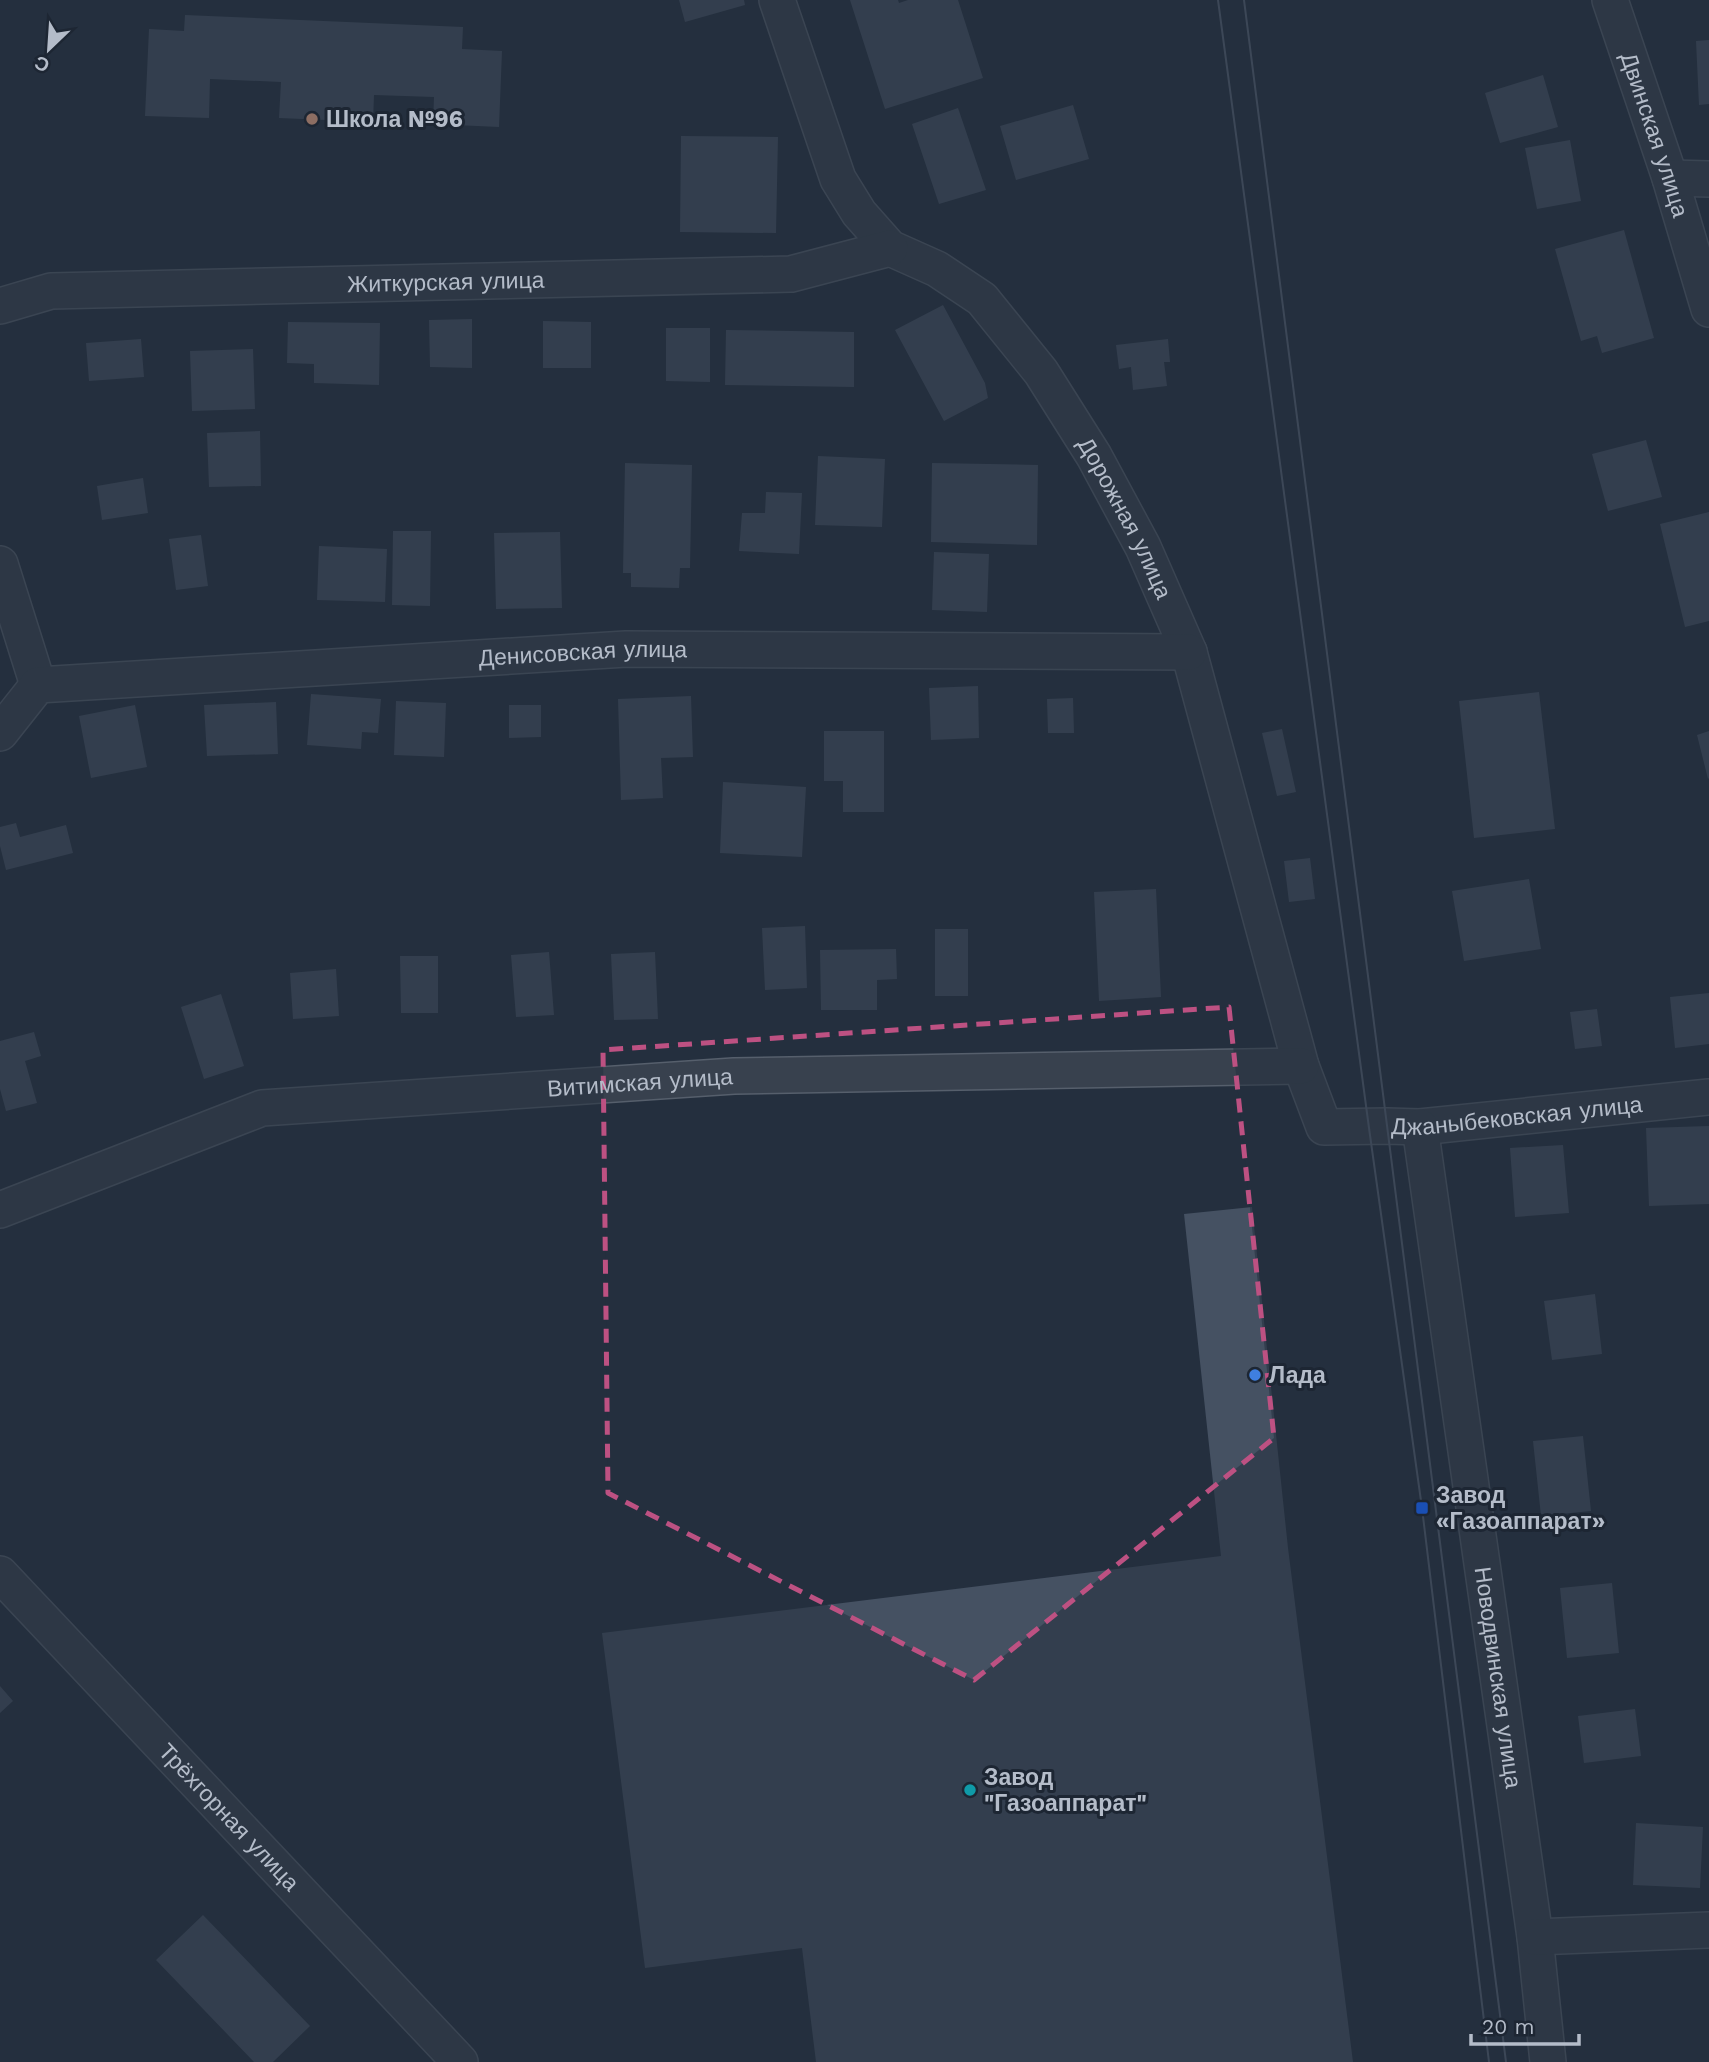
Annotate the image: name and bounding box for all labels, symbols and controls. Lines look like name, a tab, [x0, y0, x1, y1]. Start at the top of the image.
north arrow	[14, 14, 84, 84]
street label: Двинская улица	[1615, 49, 1694, 220]
text: С	[31, 51, 53, 77]
place label: Школа №96	[326, 106, 463, 133]
marker: Школа №96	[304, 111, 320, 127]
street label: Житкурская улица	[347, 266, 545, 298]
street label: Дорожная улица	[1072, 432, 1178, 603]
street label: Денисовская улица	[478, 635, 687, 672]
street label: Витимская улица	[546, 1063, 734, 1102]
street label: Джаныбековская улица	[1391, 1090, 1644, 1141]
place label: Лада	[1269, 1362, 1326, 1389]
marker: Лада	[1247, 1367, 1263, 1383]
place label: Завод «Газоаппарат»	[1436, 1482, 1605, 1535]
marker: Завод «Газоаппарат»	[1414, 1500, 1430, 1516]
street label: Новодвинская улица	[1469, 1565, 1527, 1790]
street label: Трёхгорная улица	[153, 1738, 305, 1896]
place label: Завод "Газоаппарат"	[984, 1764, 1147, 1817]
marker: Завод "Газоаппарат"	[962, 1782, 978, 1798]
scale bar	[1471, 2002, 1580, 2046]
text: 20 m	[1482, 2014, 1534, 2039]

